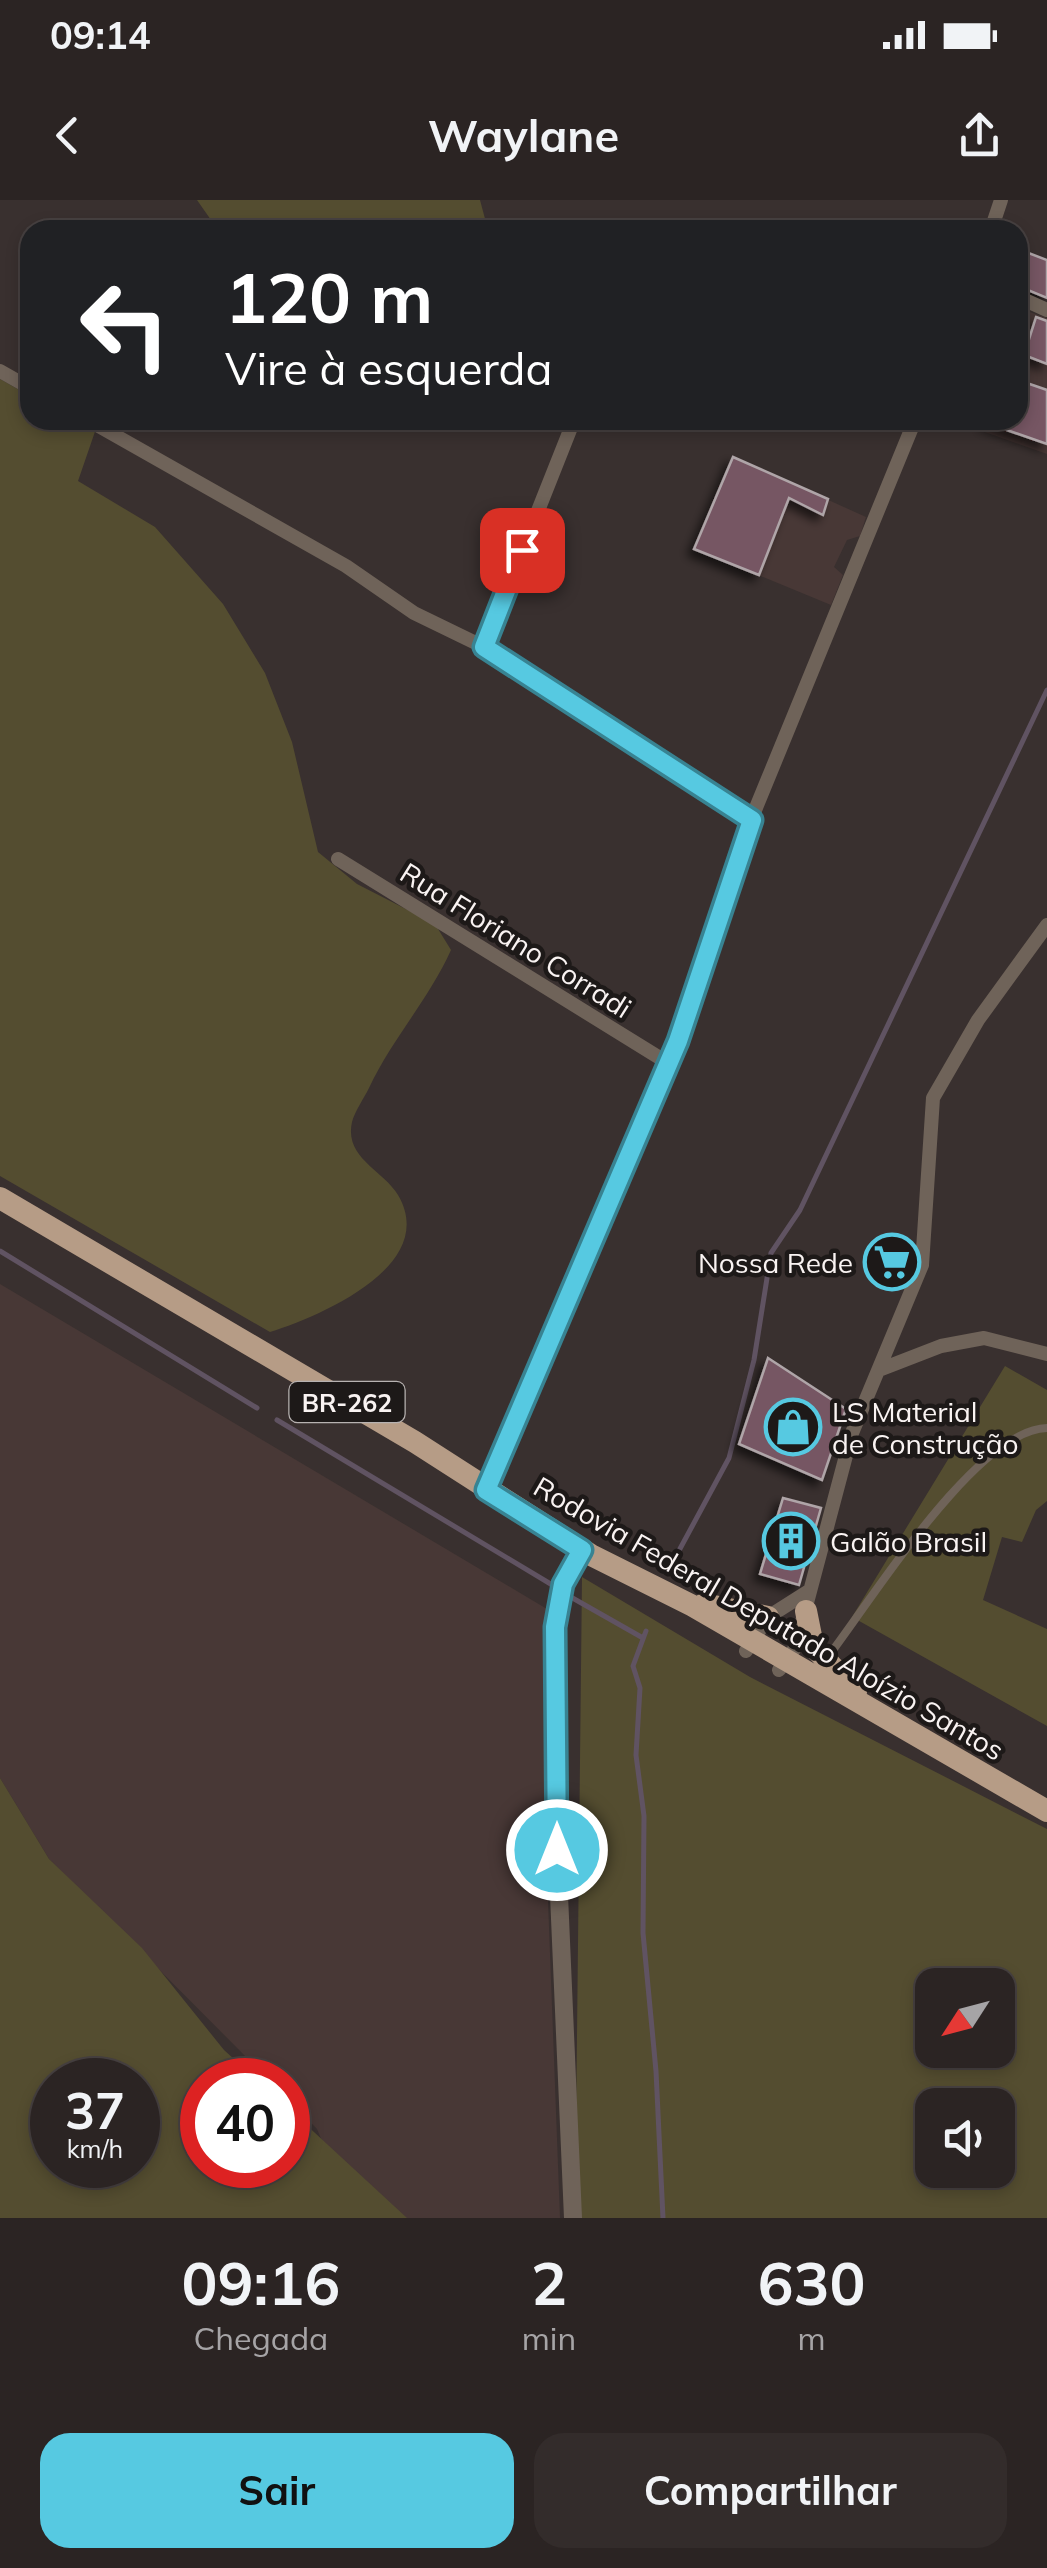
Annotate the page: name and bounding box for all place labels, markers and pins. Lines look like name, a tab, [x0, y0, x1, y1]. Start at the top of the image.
pin	[480, 508, 565, 593]
supermarket icon: Nossa Rede	[862, 1232, 922, 1292]
place label: Nossa Rede	[698, 1245, 853, 1280]
place label: LS Material de Construção	[832, 1394, 1018, 1461]
shop icon: LS Material de Construção	[763, 1397, 823, 1457]
building icon: Galão Brasil	[761, 1511, 821, 1571]
place label: Galão Brasil	[830, 1524, 987, 1559]

